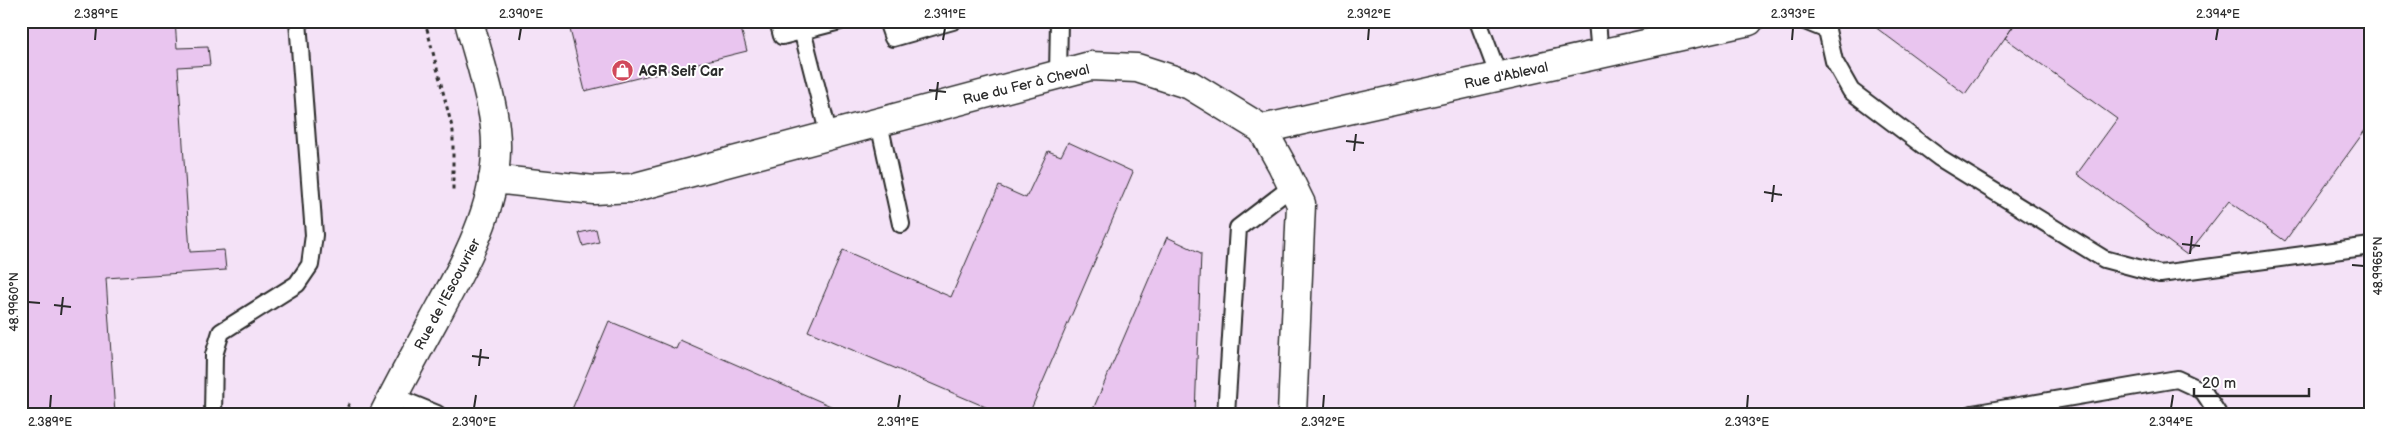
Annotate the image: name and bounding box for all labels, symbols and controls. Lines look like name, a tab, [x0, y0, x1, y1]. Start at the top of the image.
text: 2.389°E	[74, 7, 118, 22]
text: 2.390°E	[499, 7, 543, 22]
text: 2.391°E	[924, 7, 966, 22]
text: 2.392°E	[1347, 7, 1391, 22]
text: 2.393°E	[1771, 7, 1815, 22]
text: 2.394°E	[2196, 7, 2240, 22]
street label: Rue d'Ableval	[1463, 58, 1550, 93]
shop icon: AGR Self Car	[611, 59, 635, 83]
street label: Rue du Fer à Cheval	[961, 61, 1091, 108]
place label: AGR Self Car	[638, 63, 724, 80]
street label: Rue de l'Escouvrier	[411, 235, 484, 353]
text: 48.9965°N	[2371, 236, 2386, 296]
text: 48.9960°N	[7, 272, 22, 332]
scale bar	[2194, 365, 2310, 397]
text: 20 m	[2202, 374, 2236, 393]
text: 2.389°E	[28, 415, 72, 430]
text: 2.390°E	[452, 415, 496, 430]
text: 2.391°E	[877, 415, 919, 430]
text: 2.392°E	[1301, 415, 1345, 430]
text: 2.393°E	[1725, 415, 1769, 430]
text: 2.394°E	[2149, 415, 2193, 430]

